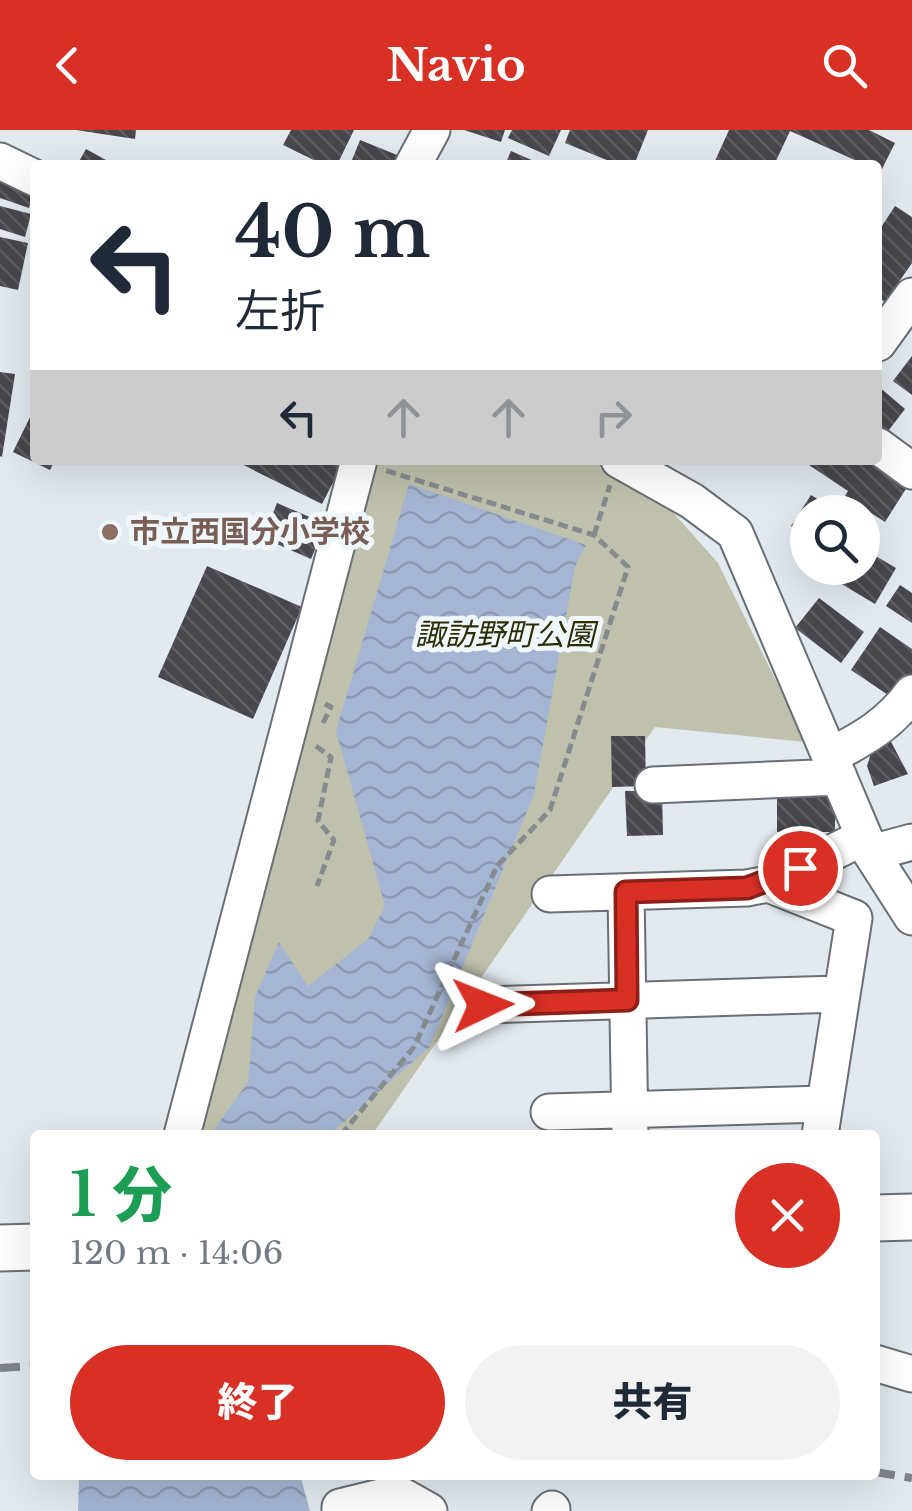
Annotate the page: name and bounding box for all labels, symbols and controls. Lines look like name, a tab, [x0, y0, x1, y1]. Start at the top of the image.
text: Navio	[386, 37, 526, 93]
icon: back	[40, 38, 95, 93]
icon: search	[817, 38, 872, 93]
text: 40 m	[235, 189, 430, 276]
icon: left	[70, 200, 200, 330]
text: 左折	[235, 283, 325, 339]
icon: left	[271, 390, 326, 445]
icon: ahead	[376, 390, 431, 445]
icon: ahead	[481, 390, 536, 445]
icon: right	[586, 390, 641, 445]
map controls	[790, 495, 880, 585]
button: search	[790, 495, 880, 585]
place label: 市立西国分小学校	[130, 513, 370, 550]
marker: 市立西国分小学校	[99, 521, 121, 543]
park label: 諏訪野町公園	[415, 616, 599, 653]
pin	[758, 826, 843, 911]
icon: arrive	[773, 841, 828, 896]
position arrow	[431, 953, 535, 1057]
text: 1 分	[70, 1158, 172, 1232]
button: close	[735, 1163, 840, 1268]
text: 120 m · 14:06	[70, 1233, 283, 1273]
button: 終了	[70, 1345, 445, 1460]
button: 共有	[465, 1345, 840, 1460]

